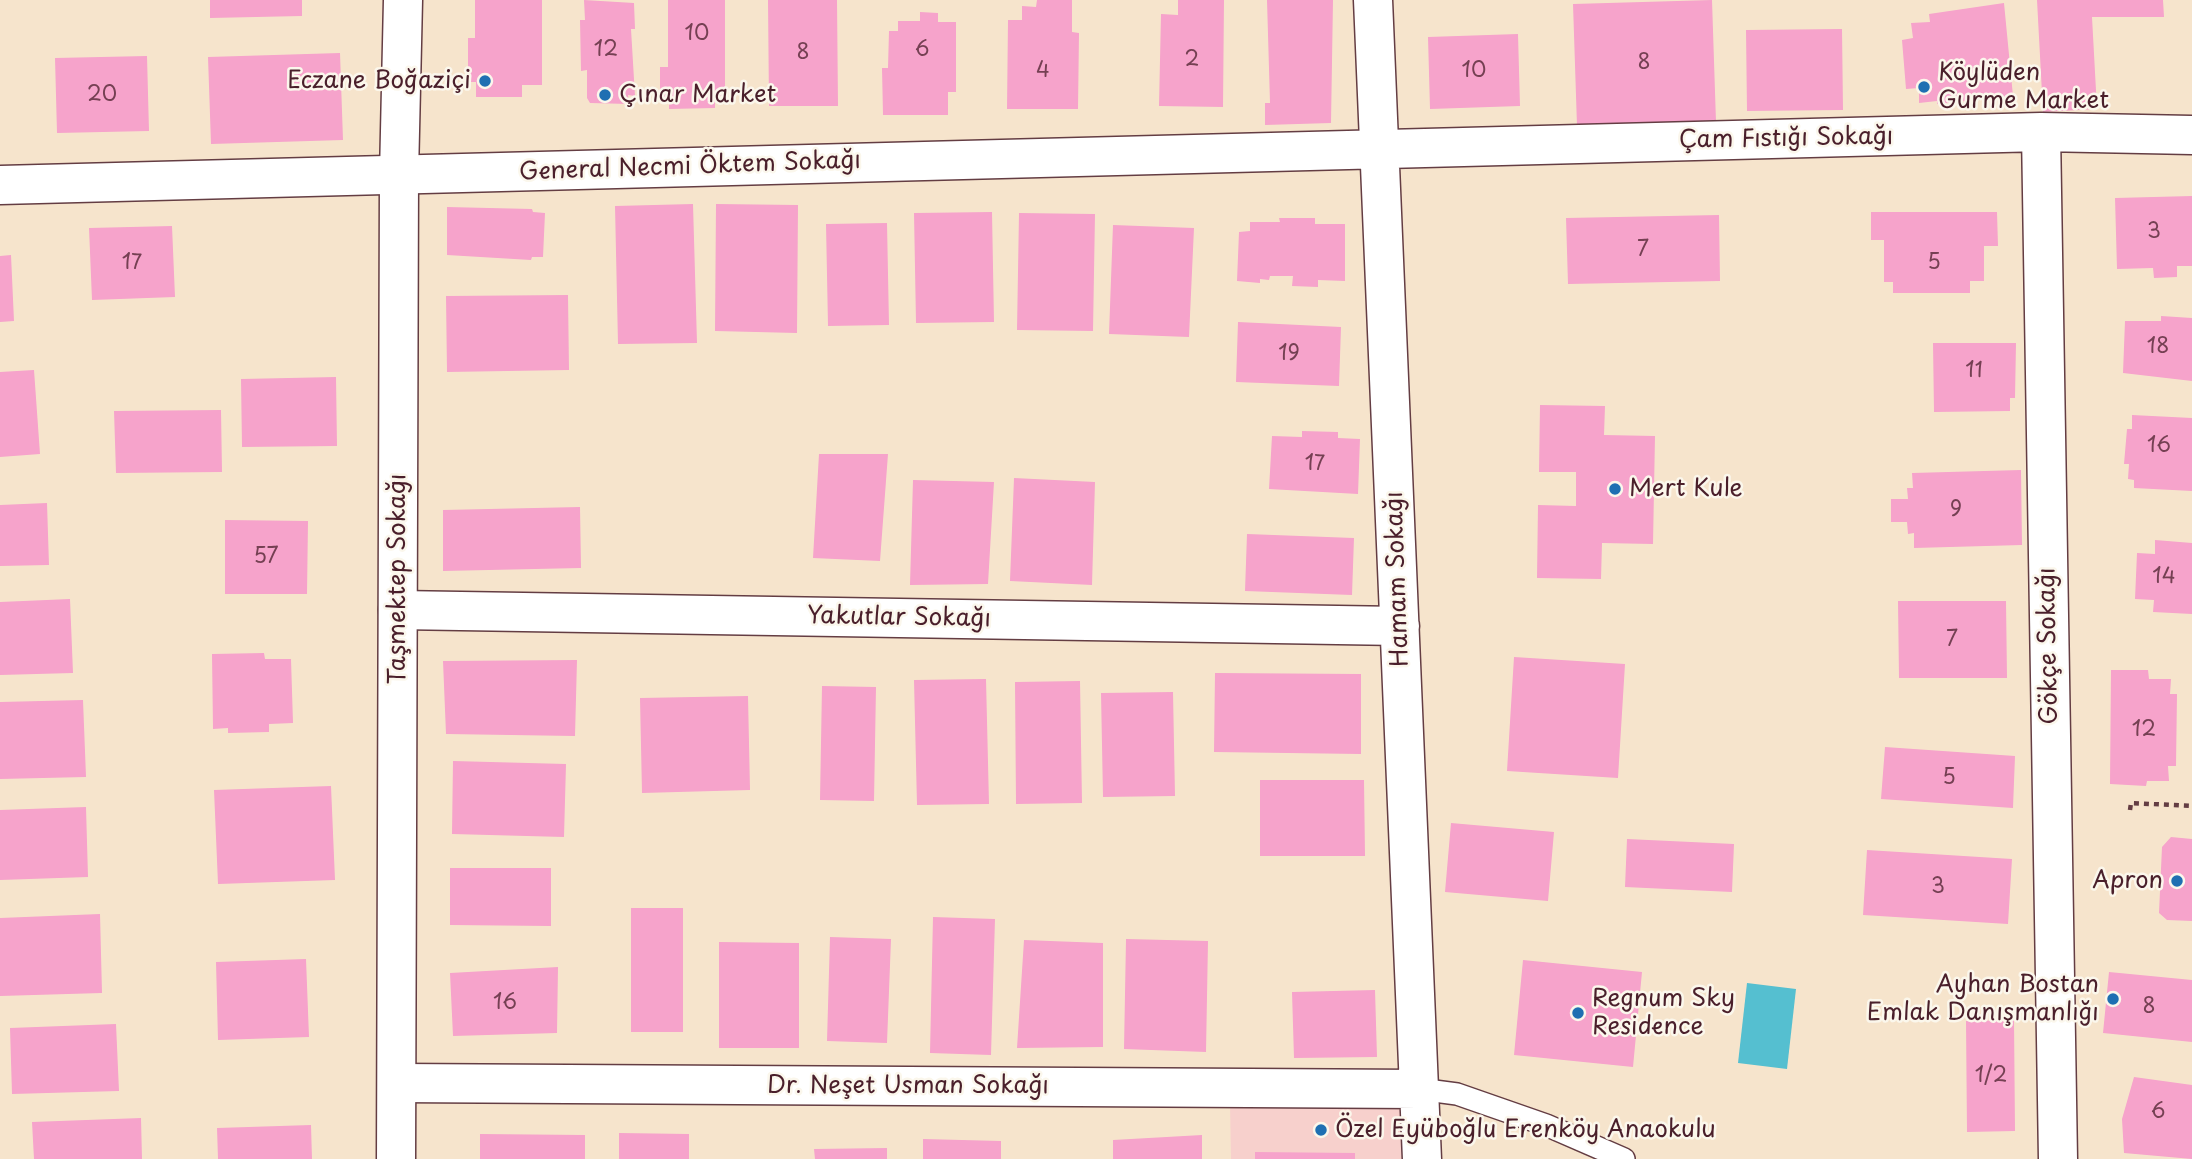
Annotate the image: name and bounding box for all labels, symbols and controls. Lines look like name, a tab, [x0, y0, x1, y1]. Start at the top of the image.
house number: 10	[685, 21, 709, 47]
house number: 12	[594, 37, 618, 63]
house number: 6	[915, 37, 929, 63]
house number: 8	[796, 40, 810, 66]
house number: 2	[1185, 47, 1199, 73]
house number: 8	[1637, 50, 1651, 76]
house number: 4	[1036, 58, 1050, 84]
house number: 10	[1462, 58, 1486, 84]
place label: Köylüden Gurme Market	[1938, 59, 2109, 115]
place label: Eczane Boğaziçi	[287, 67, 471, 95]
marker: Eczane Boğaziçi	[477, 73, 493, 89]
marker: Köylüden Gurme Market	[1916, 79, 1932, 95]
place label: Çınar Market	[619, 81, 776, 109]
house number: 20	[87, 82, 117, 108]
marker: Çınar Market	[597, 87, 613, 103]
street label: Çam Fıstığı Sokağı	[1679, 123, 1893, 155]
street label: General Necmi Öktem Sokağı	[519, 147, 861, 187]
house number: 3	[2147, 219, 2161, 245]
house number: 7	[1637, 237, 1649, 263]
house number: 17	[122, 250, 142, 276]
house number: 5	[1927, 250, 1941, 276]
house number: 18	[2147, 334, 2169, 360]
house number: 19	[1278, 341, 1300, 367]
house number: 11	[1965, 358, 1983, 384]
house number: 16	[2147, 433, 2171, 459]
house number: 17	[1305, 451, 1325, 477]
street label: Taşmektep Sokağı	[384, 474, 412, 684]
place label: Mert Kule	[1629, 475, 1743, 503]
marker: Mert Kule	[1607, 481, 1623, 497]
street label: Hamam Sokağı	[1381, 491, 1415, 667]
house number: 9	[1950, 497, 1962, 523]
house number: 57	[253, 544, 279, 570]
house number: 14	[2152, 564, 2176, 590]
street label: Gökçe Sokağı	[2033, 567, 2065, 725]
street label: Yakutlar Sokağı	[807, 602, 991, 634]
house number: 7	[1946, 627, 1958, 653]
house number: 12	[2132, 717, 2156, 743]
house number: 5	[1942, 765, 1956, 791]
place label: Apron	[2092, 867, 2163, 895]
marker: Apron	[2169, 873, 2185, 889]
house number: 3	[1931, 874, 1945, 900]
place label: Ayhan Bostan Emlak Danışmanlığı	[1867, 971, 2099, 1027]
place label: Regnum Sky Residence	[1592, 985, 1735, 1041]
house number: 16	[493, 990, 517, 1016]
marker: Ayhan Bostan Emlak Danışmanlığı	[2105, 991, 2121, 1007]
house number: 8	[2142, 994, 2156, 1020]
marker: Regnum Sky Residence	[1570, 1005, 1586, 1021]
house number: 1/2	[1975, 1063, 2007, 1089]
street label: Dr. Neşet Usman Sokağı	[767, 1072, 1049, 1100]
house number: 6	[2151, 1099, 2165, 1125]
place label: Özel Eyüboğlu Erenköy Anaokulu	[1335, 1116, 1716, 1144]
marker: Özel Eyüboğlu Erenköy Anaokulu	[1313, 1122, 1329, 1138]

